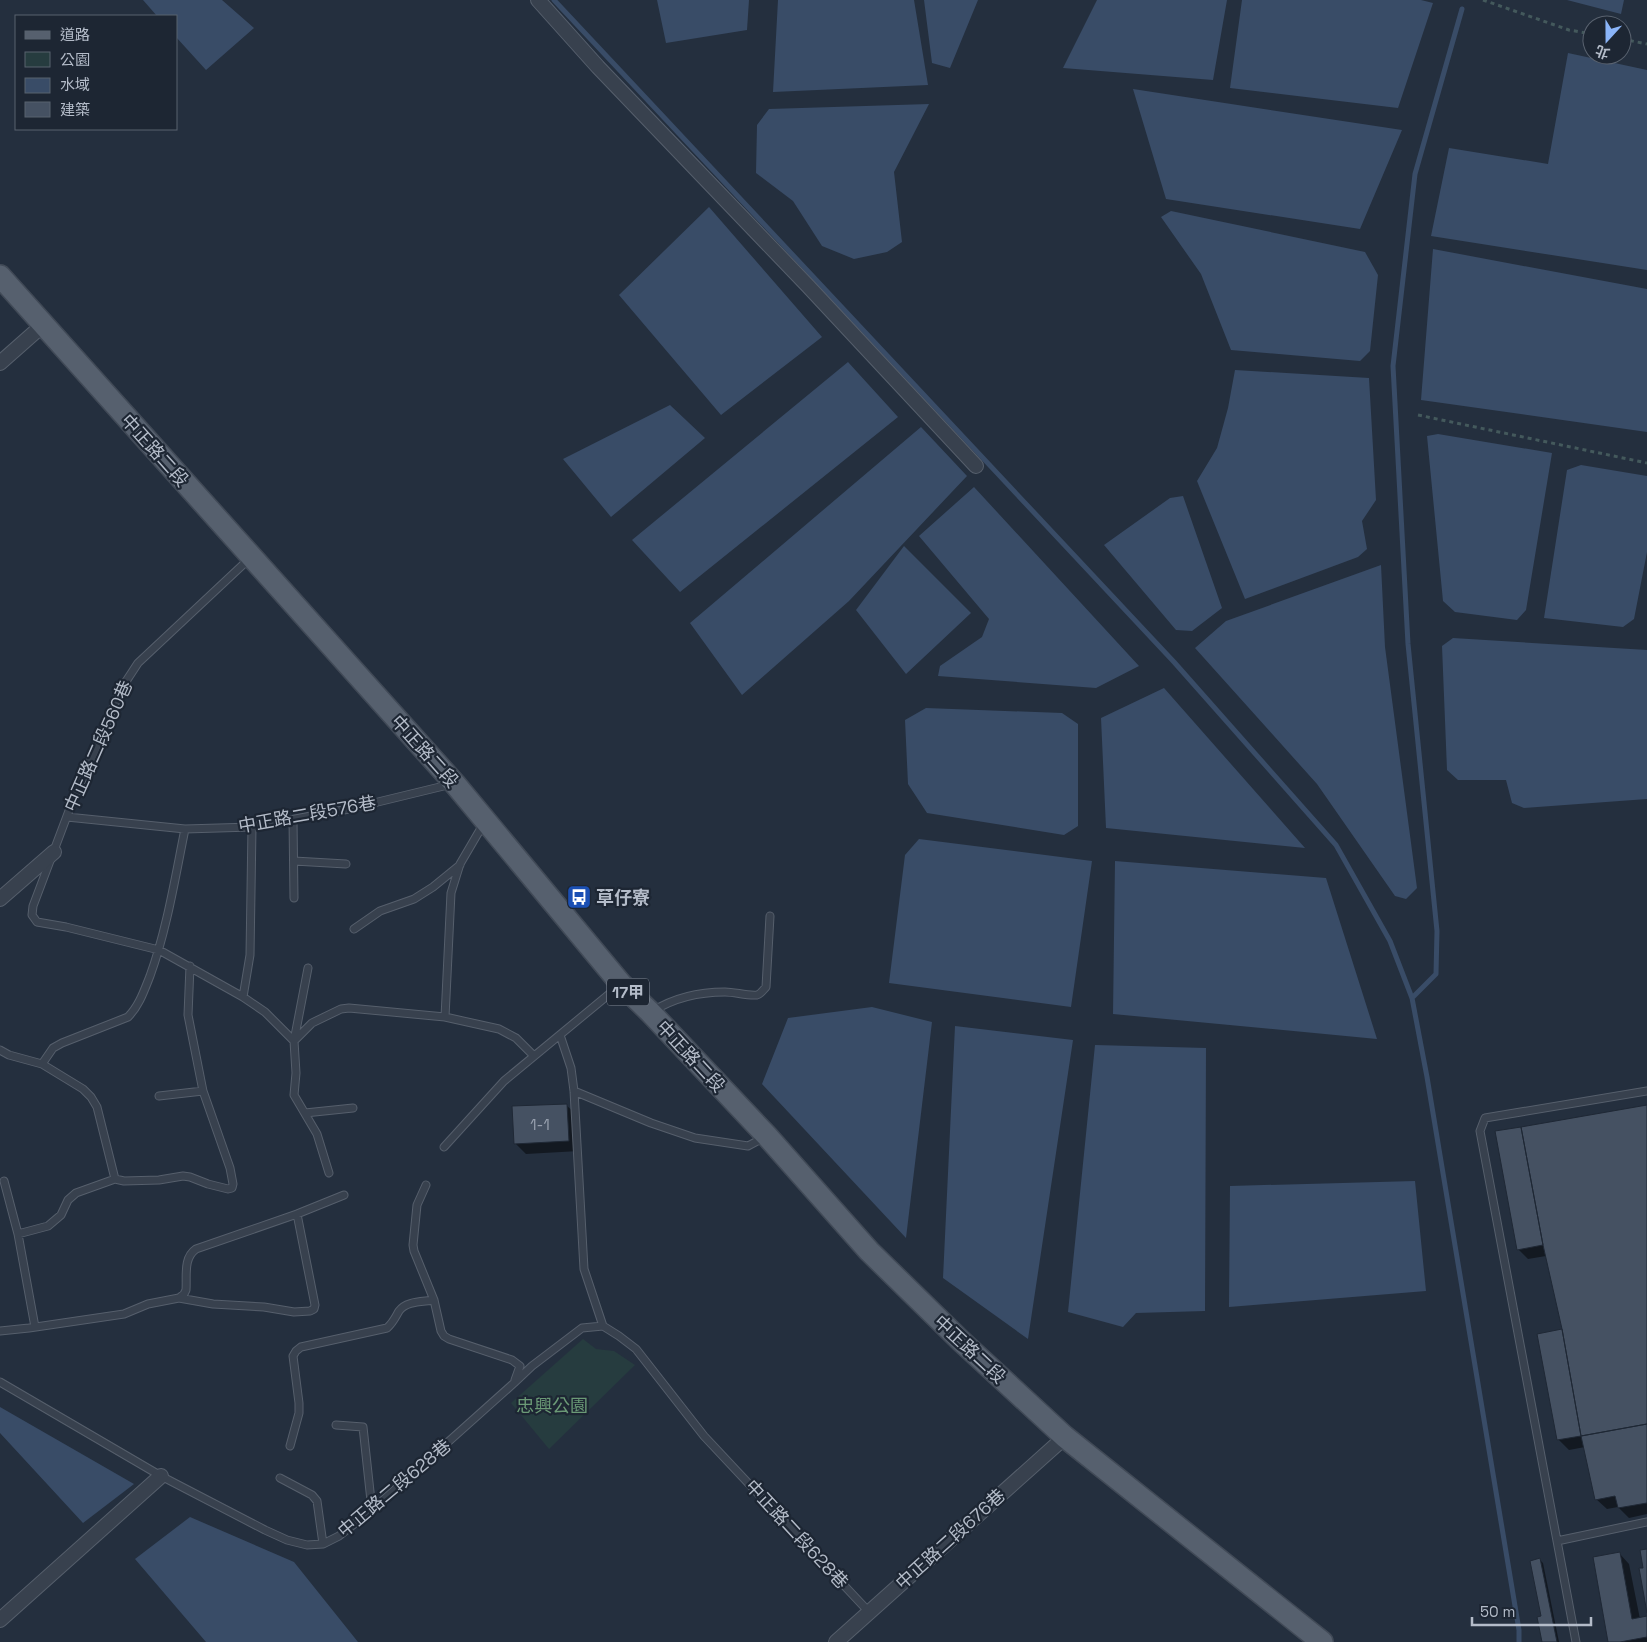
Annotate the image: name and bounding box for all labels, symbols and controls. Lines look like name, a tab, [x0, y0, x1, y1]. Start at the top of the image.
legend	[15, 15, 178, 130]
north arrow	[1582, 15, 1632, 65]
text: 道路	[60, 25, 90, 44]
text: 北	[1593, 41, 1612, 63]
text: 公園	[60, 50, 90, 69]
text: 水域	[60, 75, 90, 94]
text: 建築	[60, 100, 90, 119]
street label: 中正路二段	[116, 409, 194, 491]
street label: 中正路二段560巷	[59, 677, 137, 815]
street label: 中正路二段	[386, 710, 464, 792]
street label: 中正路二段576巷	[236, 791, 378, 837]
bus stop icon: 草仔寮	[566, 884, 592, 910]
place label: 草仔寮	[596, 886, 650, 909]
road number: 17甲	[607, 979, 649, 1006]
street label: 中正路二段	[652, 1015, 730, 1097]
house number: 1-1	[530, 1115, 550, 1134]
street label: 中正路二段	[929, 1310, 1011, 1388]
park label: 忠興公園	[516, 1394, 588, 1417]
street label: 中正路二段628巷	[333, 1434, 455, 1542]
street label: 中正路二段628巷	[741, 1475, 853, 1593]
street label: 中正路二段676巷	[890, 1484, 1010, 1594]
scale bar	[1472, 1594, 1591, 1626]
text: 50 m	[1480, 1602, 1515, 1621]

